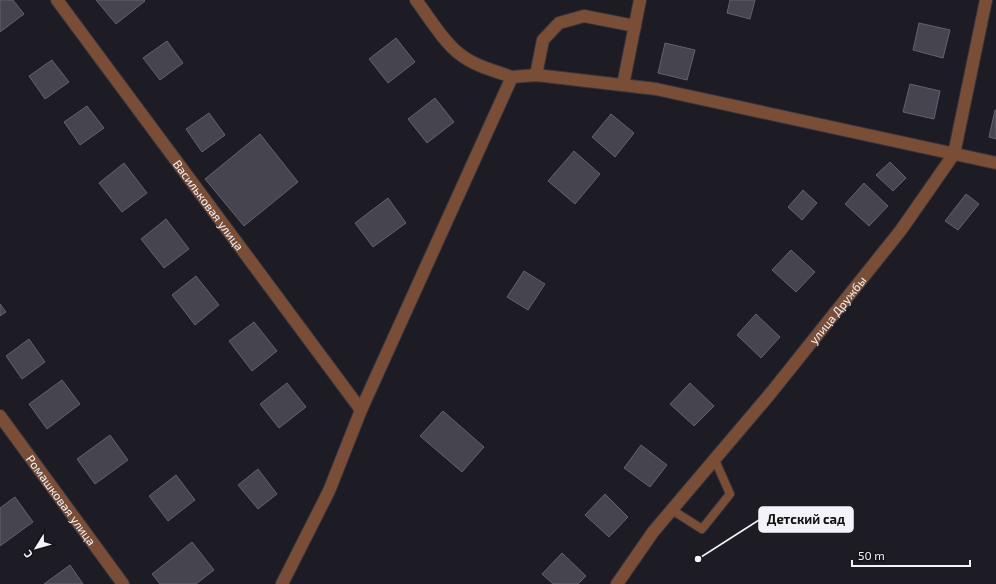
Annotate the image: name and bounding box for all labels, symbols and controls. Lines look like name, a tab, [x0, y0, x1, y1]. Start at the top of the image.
street label: Васильковая улица	[171, 157, 247, 253]
street label: улица Дружбы	[806, 273, 869, 347]
street label: Ромашковая улица	[24, 452, 99, 548]
callout: Детский сад	[759, 507, 853, 532]
text: Детский сад	[767, 511, 845, 527]
north arrow	[16, 528, 56, 568]
scale bar	[852, 542, 970, 568]
text: С	[20, 547, 35, 561]
text: 50 m	[858, 548, 885, 562]

